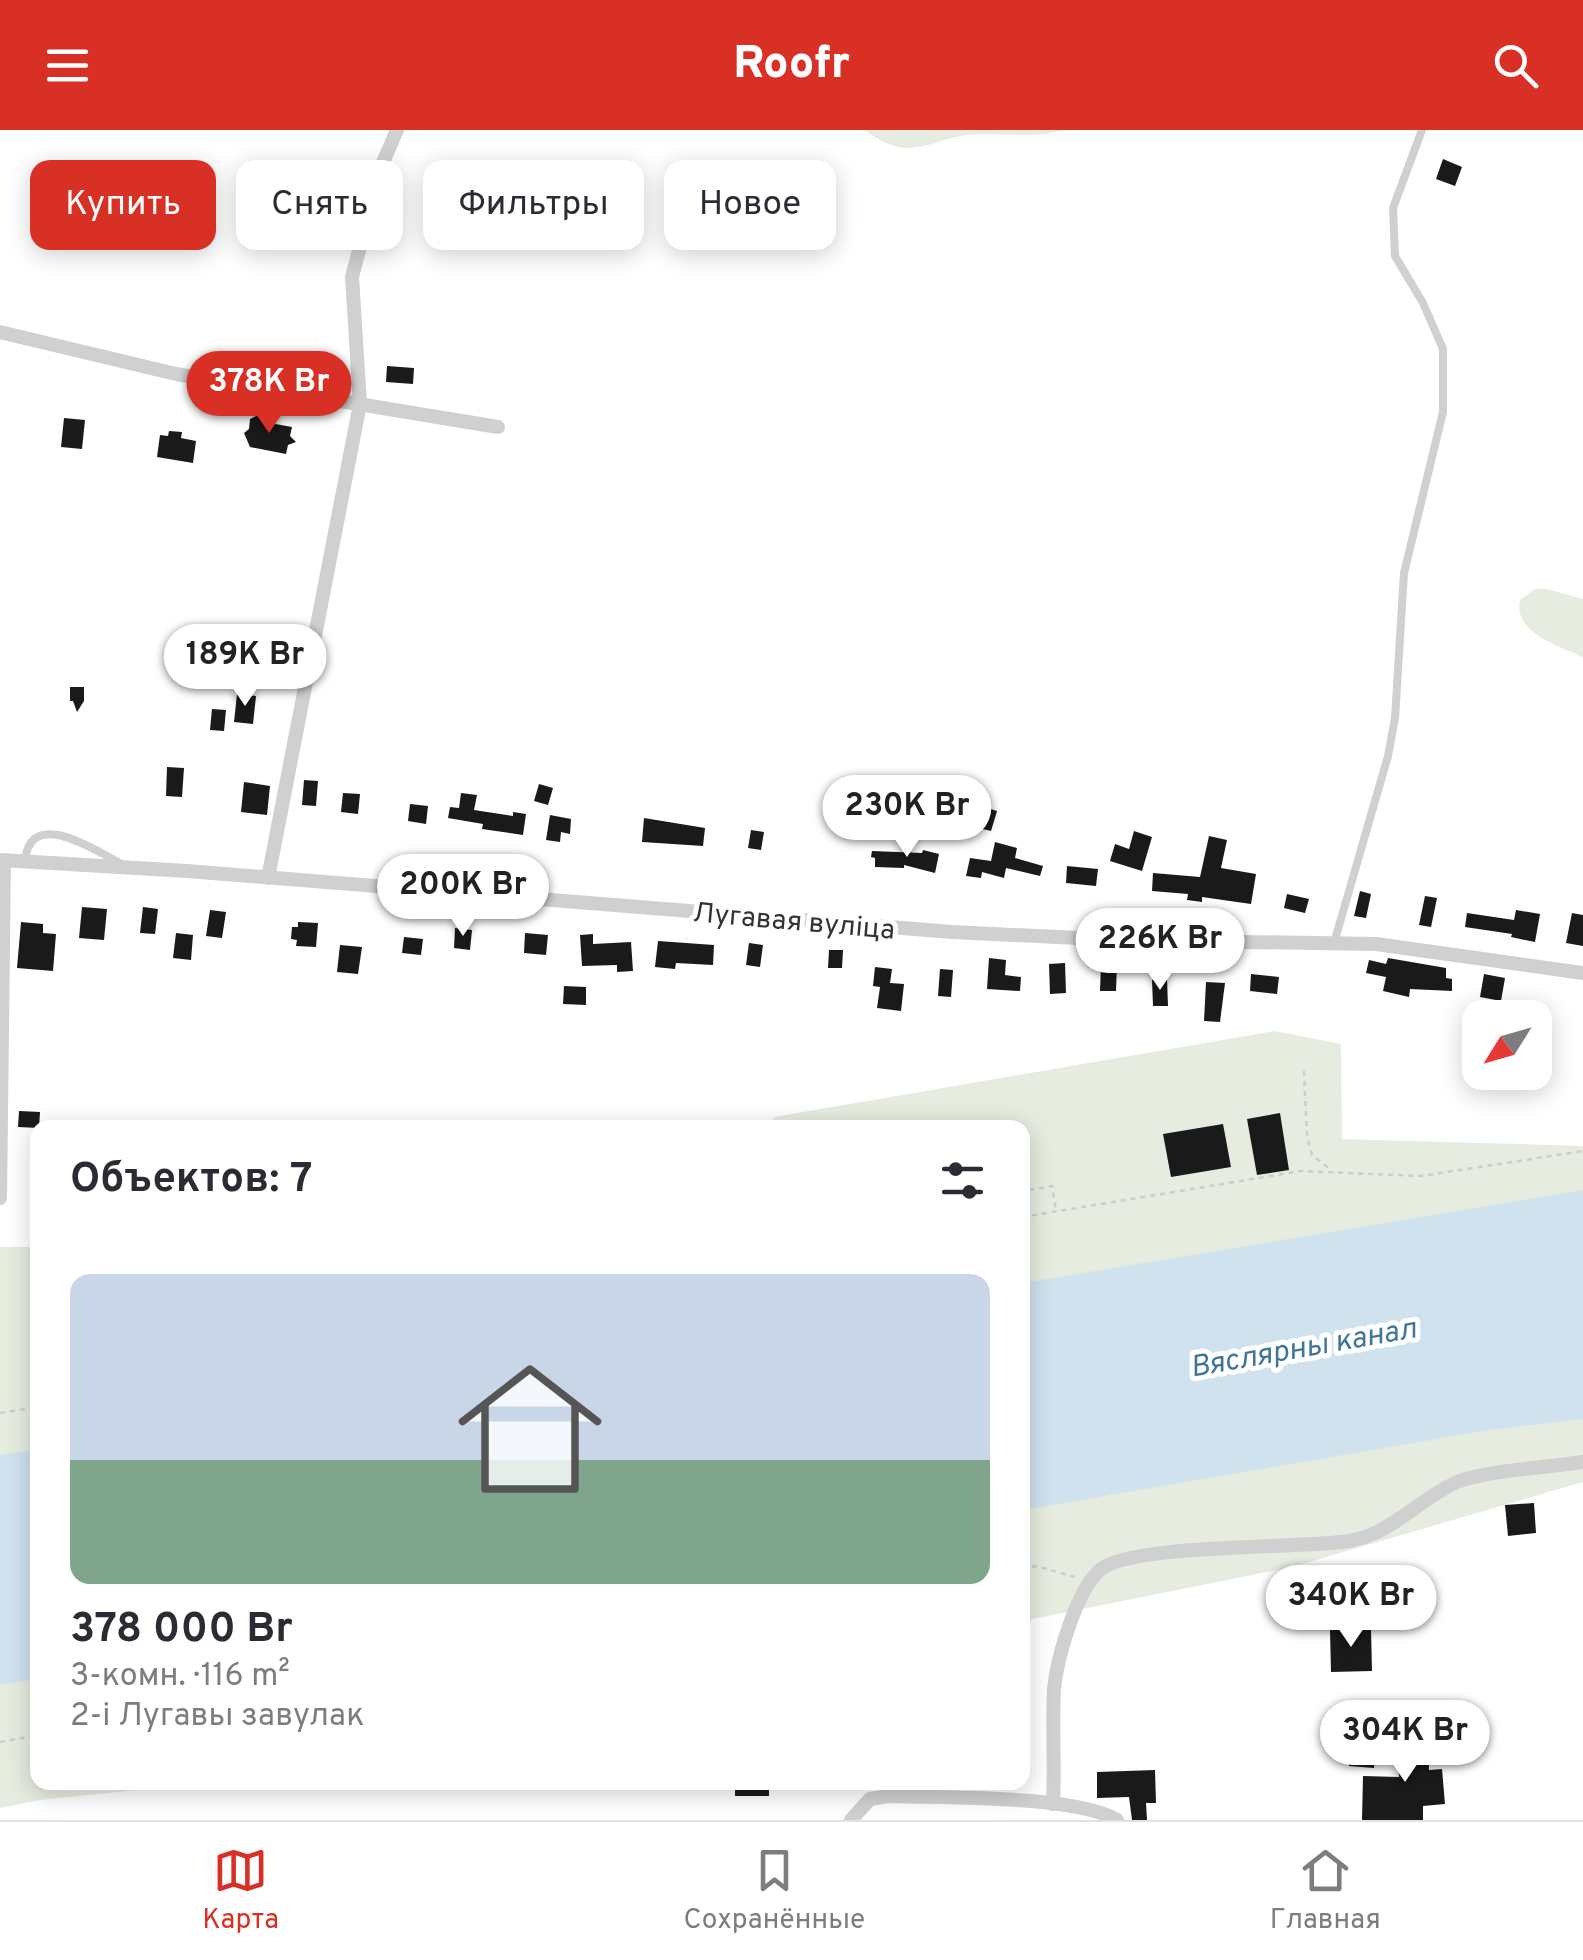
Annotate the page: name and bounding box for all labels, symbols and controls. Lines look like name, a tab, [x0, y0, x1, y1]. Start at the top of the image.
text: Roofr	[733, 37, 850, 94]
icon: menu	[40, 38, 95, 93]
icon: search	[1488, 38, 1543, 93]
chip: Купить	[30, 160, 216, 250]
chip: Снять	[236, 160, 403, 250]
chip: Фильтры	[423, 160, 644, 250]
chip: Новое	[664, 160, 836, 250]
pin: 378K Br	[177, 351, 361, 436]
text: 378K Br	[209, 363, 329, 403]
pin: 189K Br	[153, 624, 337, 709]
text: 189K Br	[186, 636, 304, 676]
pin: 230K Br	[815, 775, 999, 860]
text: 230K Br	[844, 787, 970, 827]
pin: 200K Br	[371, 854, 555, 939]
text: 200K Br	[399, 866, 527, 906]
street label: Лугавая вуліца	[691, 896, 896, 950]
pin: 226K Br	[1068, 908, 1252, 993]
text: 226K Br	[1098, 920, 1222, 960]
north arrow	[1462, 1000, 1552, 1090]
map controls	[1462, 1000, 1552, 1090]
icon: filters	[935, 1153, 990, 1208]
text: Объектов: 7	[70, 1154, 313, 1207]
water label: Вяслярны канал	[1187, 1311, 1420, 1388]
icon: home	[440, 1339, 620, 1519]
pin: 340K Br	[1259, 1565, 1443, 1650]
text: 340K Br	[1288, 1577, 1414, 1617]
text: 378 000 Br	[70, 1604, 293, 1657]
text: 3-комн. · 116 m²	[70, 1657, 290, 1697]
text: 2-і Лугавы завулак	[70, 1697, 364, 1737]
pin: 304K Br	[1313, 1700, 1497, 1785]
text: 304K Br	[1342, 1712, 1468, 1752]
tab: Карта	[202, 1843, 279, 1939]
tab: Сохранённые	[684, 1843, 865, 1939]
tab: Главная	[1270, 1843, 1381, 1939]

